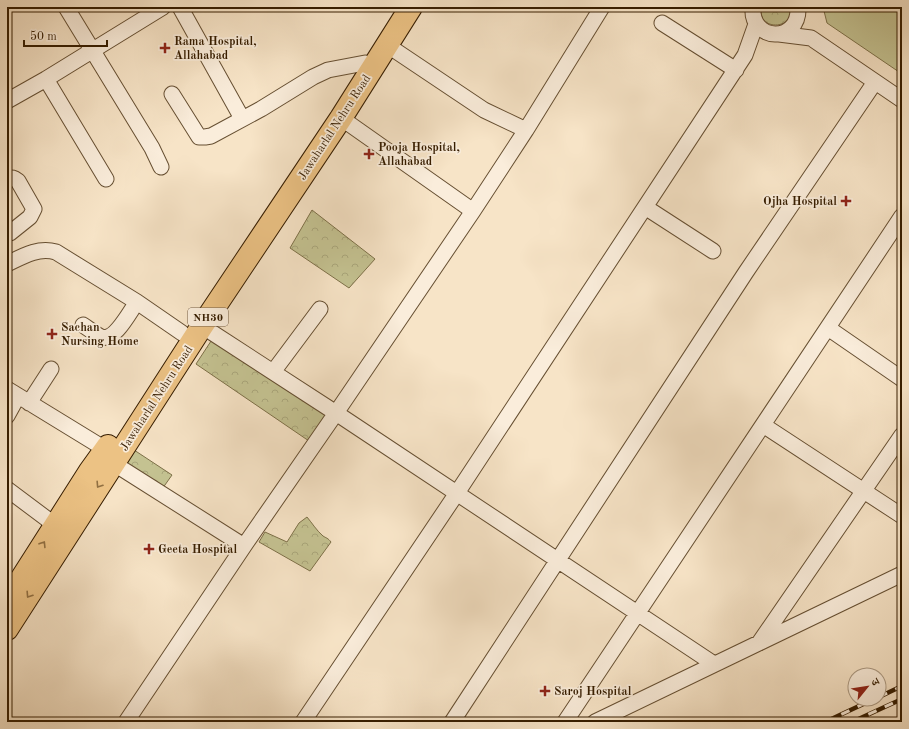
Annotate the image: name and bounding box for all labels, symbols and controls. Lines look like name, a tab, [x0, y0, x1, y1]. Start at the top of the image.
scale bar	[24, 22, 107, 48]
text: 50 m	[30, 30, 57, 43]
place label: Rama Hospital, Allahabad	[174, 36, 257, 62]
marker: Rama Hospital, Allahabad	[159, 42, 171, 54]
street label: Jawaharlal Nehru Road	[296, 73, 373, 182]
place label: Pooja Hospital, Allahabad	[378, 142, 460, 168]
marker: Pooja Hospital, Allahabad	[363, 148, 375, 160]
marker: Ojha Hospital	[840, 195, 852, 207]
place label: Ojha Hospital	[763, 196, 837, 208]
road number: NH30	[188, 308, 228, 326]
place label: Sachan Nursing Home	[61, 322, 139, 348]
marker: Sachan Nursing Home	[46, 328, 58, 340]
street label: Jawaharlal Nehru Road	[118, 344, 195, 453]
one-way arrow	[96, 481, 104, 488]
one-way arrow	[38, 541, 45, 548]
marker: Geeta Hospital	[143, 543, 155, 555]
place label: Geeta Hospital	[158, 544, 237, 556]
one-way arrow	[27, 590, 34, 597]
north arrow	[847, 667, 887, 707]
text: उ	[868, 677, 881, 689]
marker: Saroj Hospital	[539, 685, 551, 697]
place label: Saroj Hospital	[554, 686, 632, 698]

